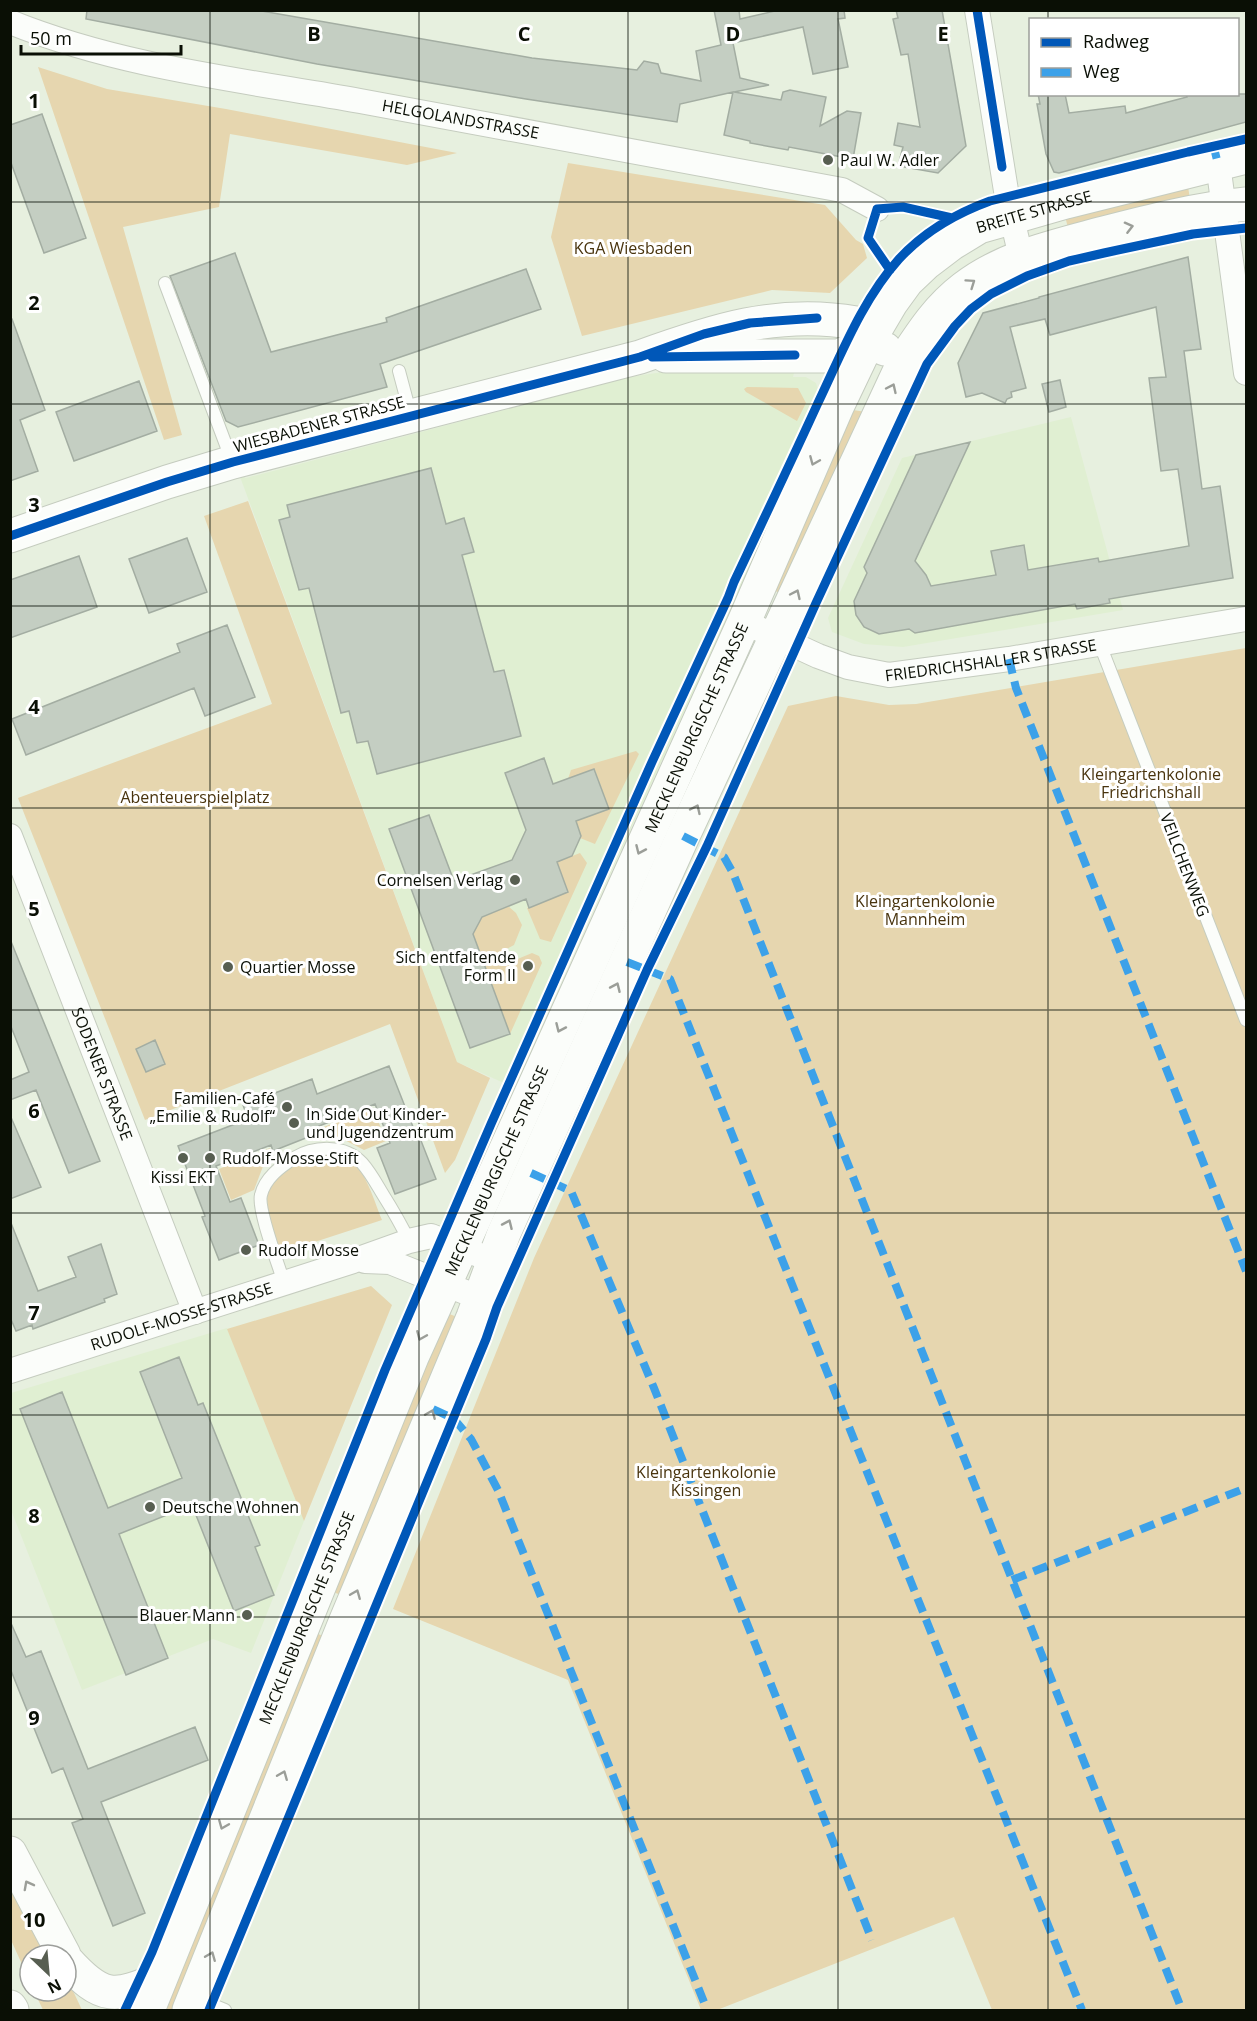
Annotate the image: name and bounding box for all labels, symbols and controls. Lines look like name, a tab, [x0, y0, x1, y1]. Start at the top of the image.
scale bar	[21, 18, 182, 56]
legend	[1029, 18, 1239, 96]
text: B	[307, 20, 321, 47]
text: C	[518, 20, 531, 47]
text: D	[726, 20, 740, 47]
text: E	[937, 20, 949, 47]
text: 50 m	[30, 26, 72, 50]
text: Radweg	[1083, 29, 1149, 53]
text: Weg	[1083, 59, 1120, 83]
text: 1	[28, 87, 40, 114]
street label: HELGOLANDSTRASSE	[380, 94, 541, 144]
place label: Paul W. Adler	[840, 149, 940, 171]
marker: Paul W. Adler	[821, 153, 835, 167]
street label: BREITE STRASSE	[973, 185, 1094, 238]
one-way arrow	[1123, 222, 1133, 235]
park label: KGA Wiesbaden	[574, 237, 692, 259]
one-way arrow	[964, 279, 975, 290]
text: 2	[28, 289, 40, 316]
one-way arrow	[884, 384, 896, 395]
street label: WIESBADENER STRASSE	[231, 390, 407, 458]
one-way arrow	[809, 455, 821, 466]
text: 3	[28, 491, 40, 518]
one-way arrow	[788, 590, 800, 601]
street label: MECKLENBURGISCHE STRASSE	[639, 619, 753, 836]
street label: FRIEDRICHSHALLER STRASSE	[884, 633, 1098, 686]
text: 4	[28, 693, 40, 720]
park label: Kleingartenkolonie Friedrichshall	[1081, 763, 1221, 803]
park label: Abenteuerspielplatz	[120, 786, 270, 808]
one-way arrow	[688, 805, 700, 816]
street label: VEILCHENWEG	[1155, 810, 1215, 920]
one-way arrow	[636, 844, 648, 855]
place label: Cornelsen Verlag	[377, 869, 503, 891]
marker: Cornelsen Verlag	[508, 873, 522, 887]
park label: Kleingartenkolonie Mannheim	[855, 890, 995, 930]
text: 5	[28, 895, 40, 922]
place label: Sich entfaltende Form II	[395, 946, 516, 986]
place label: Quartier Mosse	[240, 956, 355, 978]
marker: Sich entfaltende Form II	[521, 959, 535, 973]
marker: Quartier Mosse	[221, 960, 235, 974]
one-way arrow	[608, 982, 620, 993]
street label: SODENER STRASSE	[67, 1004, 138, 1143]
one-way arrow	[555, 1021, 567, 1032]
street label: MECKLENBURGISCHE STRASSE	[439, 1062, 553, 1279]
place label: Familien-Café „Emilie & Rudolf“	[150, 1087, 275, 1127]
text: 6	[28, 1097, 40, 1124]
marker: Familien-Café „Emilie & Rudolf“	[280, 1100, 294, 1114]
place label: In Side Out Kinder- und Jugendzentrum	[306, 1103, 454, 1143]
marker: In Side Out Kinder- und Jugendzentrum	[287, 1116, 301, 1130]
place label: Rudolf-Mosse-Stift	[222, 1147, 359, 1169]
marker: Kissi EKT	[176, 1151, 190, 1165]
marker: Rudolf-Mosse-Stift	[203, 1151, 217, 1165]
place label: Kissi EKT	[151, 1166, 216, 1188]
one-way arrow	[501, 1220, 513, 1231]
place label: Rudolf Mosse	[258, 1239, 359, 1261]
marker: Rudolf Mosse	[239, 1243, 253, 1257]
street label: RUDOLF-MOSSE-STRASSE	[88, 1277, 275, 1356]
text: 7	[28, 1299, 40, 1326]
one-way arrow	[416, 1330, 428, 1341]
one-way arrow	[424, 1409, 436, 1420]
park label: Kleingartenkolonie Kissingen	[636, 1461, 776, 1501]
place label: Deutsche Wohnen	[162, 1496, 299, 1518]
marker: Deutsche Wohnen	[143, 1500, 157, 1514]
text: 8	[28, 1502, 40, 1529]
street label: MECKLENBURGISCHE STRASSE	[254, 1508, 360, 1728]
one-way arrow	[349, 1590, 361, 1601]
place label: Blauer Mann	[139, 1604, 235, 1626]
marker: Blauer Mann	[240, 1608, 254, 1622]
text: 9	[28, 1704, 40, 1731]
one-way arrow	[276, 1770, 289, 1781]
one-way arrow	[218, 1819, 230, 1830]
one-way arrow	[24, 1881, 35, 1891]
text: 10	[23, 1906, 45, 1933]
north arrow	[18, 1943, 78, 2003]
one-way arrow	[204, 1951, 216, 1962]
text: N	[44, 1974, 65, 1999]

